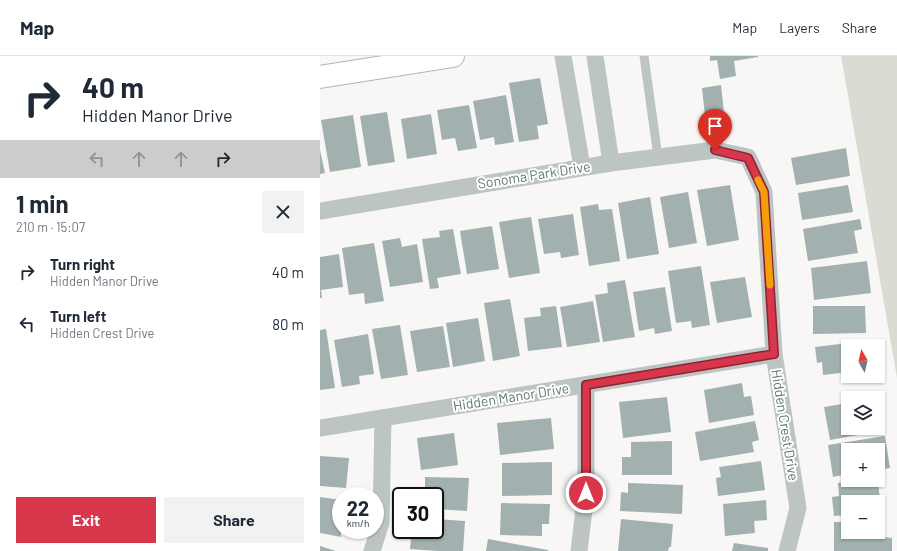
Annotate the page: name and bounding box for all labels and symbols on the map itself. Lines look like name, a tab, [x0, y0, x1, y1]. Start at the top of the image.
pin	[698, 109, 732, 150]
street label: Sonoma Park Drive	[476, 157, 592, 192]
north arrow	[841, 339, 885, 383]
street label: Hidden Crest Drive	[768, 368, 803, 482]
street label: Hidden Manor Drive	[452, 379, 570, 414]
position arrow	[565, 472, 607, 514]
speed limit sign: 30	[392, 487, 444, 539]

